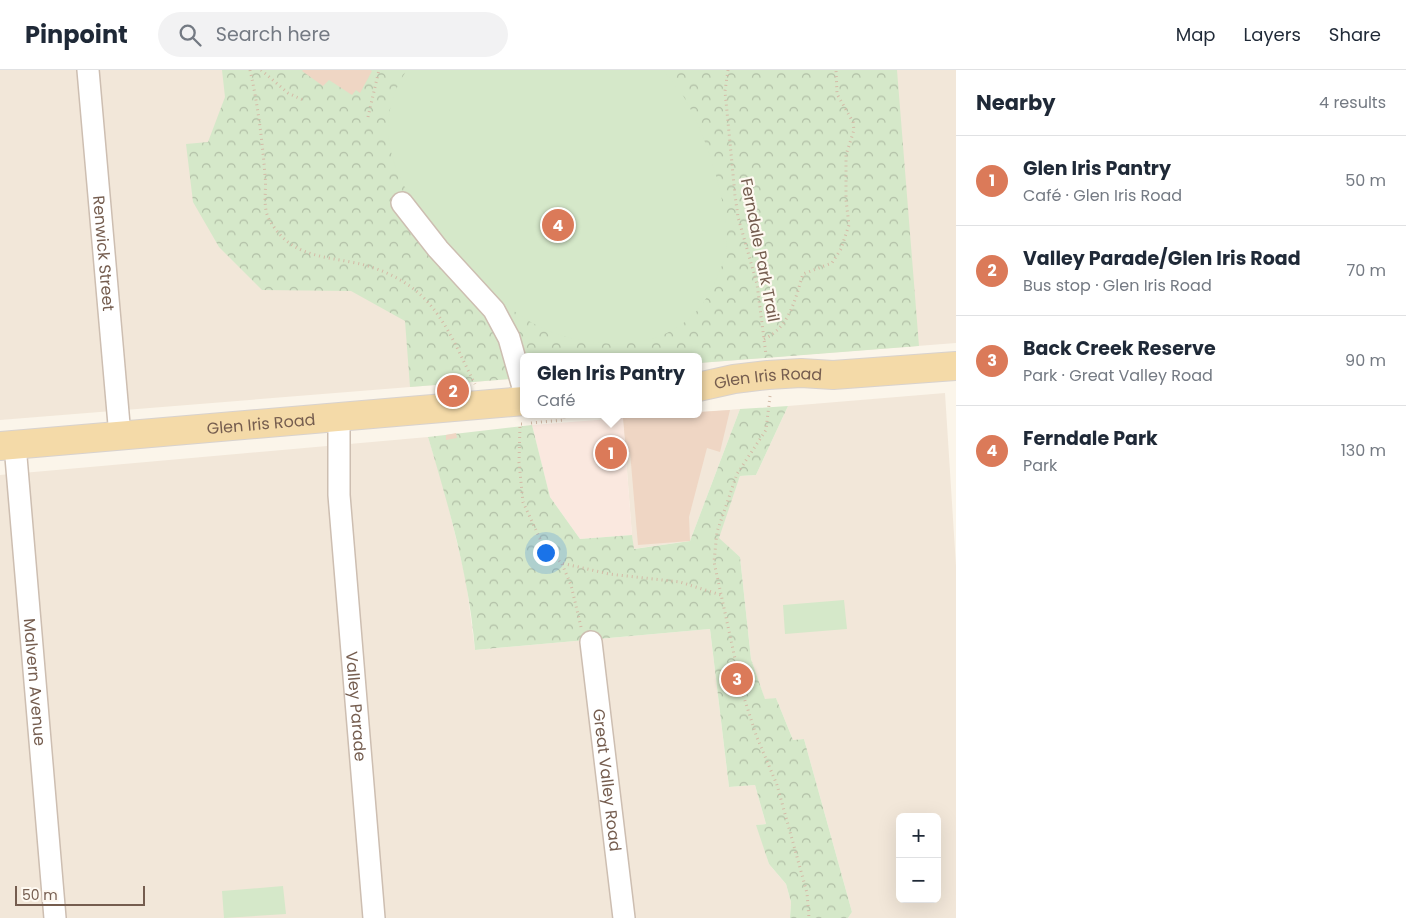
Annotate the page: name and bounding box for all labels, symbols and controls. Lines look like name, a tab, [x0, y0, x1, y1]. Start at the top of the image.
search box	[158, 12, 508, 57]
text: Pinpoint	[25, 18, 128, 51]
icon: search	[176, 21, 204, 49]
text: Search here	[216, 21, 330, 48]
text: Map	[1176, 22, 1216, 47]
text: Layers	[1244, 22, 1301, 47]
text: Share	[1329, 22, 1381, 47]
text: Nearby	[976, 88, 1056, 117]
text: 4 results	[1319, 91, 1386, 114]
text: Glen Iris Pantry	[1023, 155, 1171, 182]
text: 1	[989, 169, 995, 192]
text: 50 m	[1345, 169, 1386, 192]
street label: Ferndale Park Trail	[735, 176, 785, 324]
text: Café · Glen Iris Road	[1023, 184, 1182, 207]
street label: Renwick Street	[88, 194, 121, 312]
pin: 4	[542, 206, 574, 244]
text: Valley Parade/Glen Iris Road	[1023, 245, 1301, 272]
text: 2	[987, 259, 997, 282]
text: 70 m	[1346, 259, 1386, 282]
text: Bus stop · Glen Iris Road	[1023, 274, 1212, 297]
text: Back Creek Reserve	[1023, 335, 1216, 362]
text: 3	[987, 349, 997, 372]
text: 90 m	[1345, 349, 1386, 372]
popup	[520, 353, 702, 418]
text: Glen Iris Pantry	[537, 360, 685, 387]
street label: Glen Iris Road	[712, 362, 823, 395]
text: Park · Great Valley Road	[1023, 364, 1213, 387]
pin: 2	[437, 372, 469, 410]
text: Café	[537, 389, 575, 412]
street label: Glen Iris Road	[206, 407, 316, 440]
text: Ferndale Park	[1023, 425, 1158, 452]
pin: 1	[595, 434, 627, 472]
text: 4	[987, 439, 997, 462]
text: 130 m	[1341, 439, 1386, 462]
text: Park	[1023, 454, 1057, 477]
your location	[533, 540, 559, 566]
street label: Malvern Avenue	[18, 617, 52, 747]
street label: Valley Parade	[340, 650, 373, 762]
pin: 3	[721, 660, 753, 698]
street label: Great Valley Road	[588, 707, 627, 853]
map controls	[896, 813, 941, 903]
button: +	[896, 813, 941, 858]
button: −	[896, 858, 941, 903]
scale bar	[15, 883, 145, 906]
text: 50 m	[22, 885, 58, 905]

